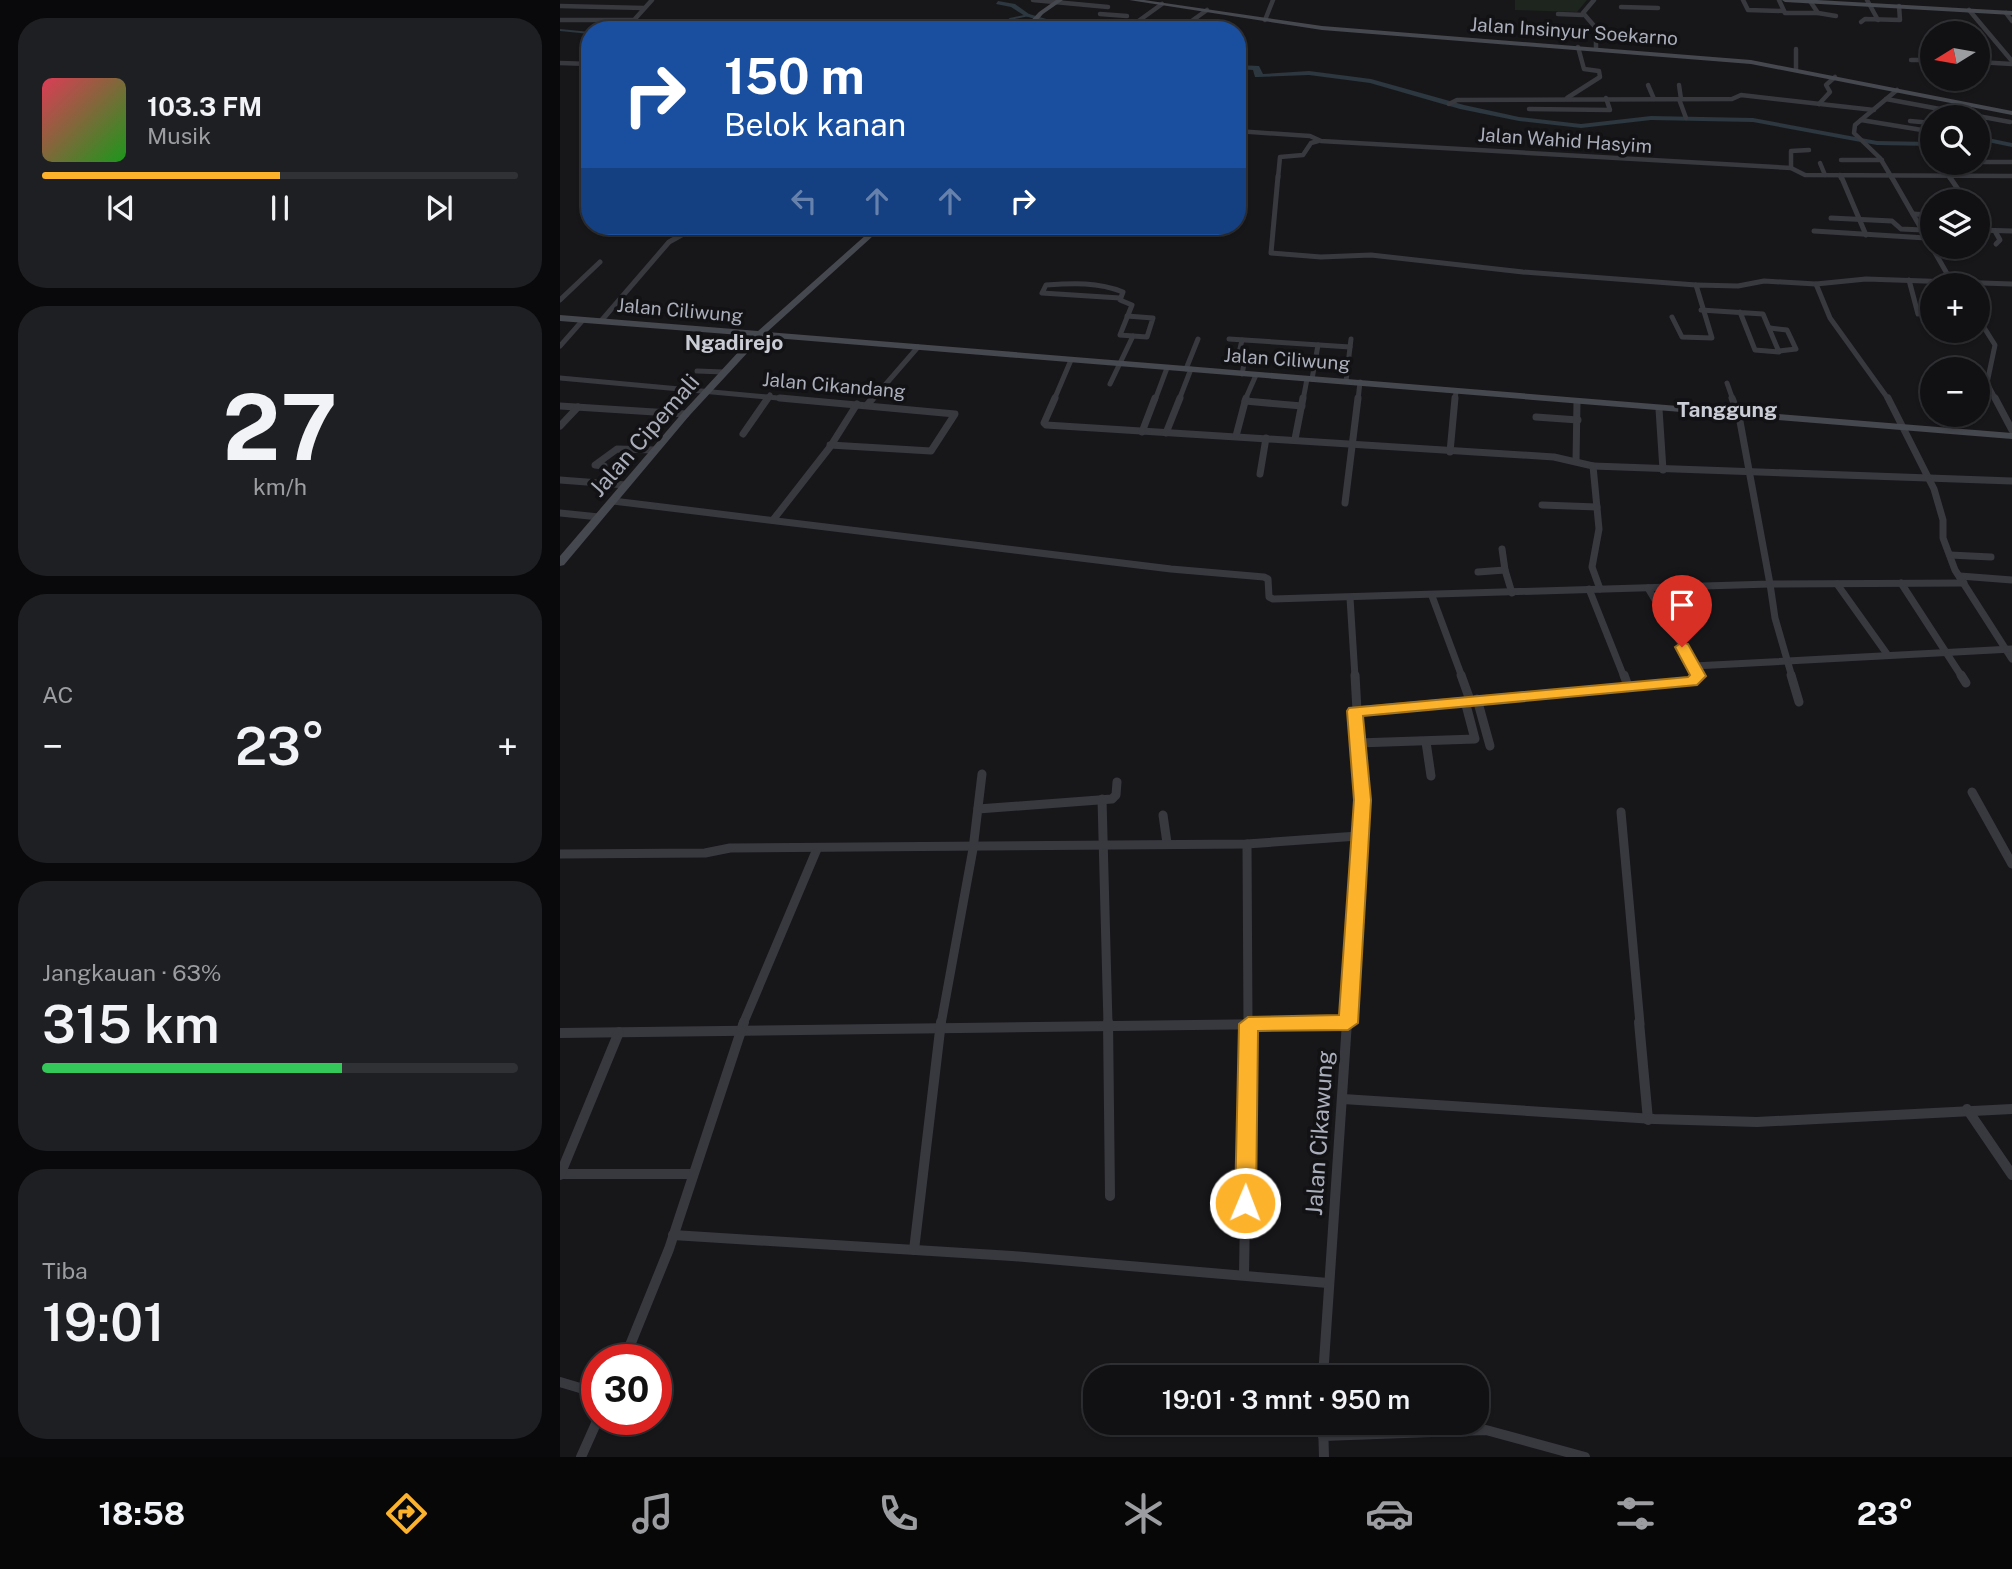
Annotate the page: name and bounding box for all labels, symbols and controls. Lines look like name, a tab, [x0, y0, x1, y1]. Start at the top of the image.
street label: Jalan Insinyur Soekarno	[1469, 13, 1679, 49]
north arrow	[1920, 21, 1990, 91]
map controls	[1920, 21, 1990, 427]
text: 150 m	[724, 47, 865, 105]
icon: right	[609, 49, 700, 140]
text: 103.3 FM	[147, 91, 262, 122]
button: search	[1920, 105, 1990, 175]
text: Belok kanan	[724, 106, 906, 143]
text: Musik	[147, 122, 211, 149]
street label: Jalan Wahid Hasyim	[1477, 123, 1653, 157]
icon: left	[785, 182, 823, 220]
icon: ahead	[858, 182, 896, 220]
icon: ahead	[931, 182, 969, 220]
icon: right	[1004, 182, 1042, 220]
icon: previous	[102, 189, 140, 227]
icon: pause	[261, 189, 299, 227]
icon: next	[420, 189, 458, 227]
button: layers	[1920, 189, 1990, 259]
button: +	[1920, 273, 1990, 343]
street label: Jalan Ciliwung	[616, 294, 744, 326]
district label: Ngadirejo	[685, 330, 783, 355]
street label: Jalan Ciliwung	[1223, 344, 1351, 374]
button: −	[1920, 357, 1990, 427]
street label: Jalan Cipemali	[583, 368, 705, 502]
street label: Jalan Cikandang	[761, 368, 907, 402]
text: 27	[223, 374, 337, 480]
district label: Tanggung	[1677, 397, 1777, 422]
text: km/h	[253, 473, 307, 500]
pin	[1652, 575, 1712, 647]
icon: arrive	[1663, 586, 1701, 624]
text: AC	[42, 681, 73, 708]
text: 23°	[235, 716, 325, 777]
text: −	[42, 724, 63, 769]
text: +	[497, 724, 518, 769]
text: Jangkauan · 63%	[42, 959, 222, 986]
text: 315 km	[42, 994, 219, 1055]
street label: Jalan Cikawung	[1300, 1049, 1338, 1217]
position arrow	[1208, 1166, 1282, 1240]
text: Tiba	[42, 1257, 88, 1284]
text: 19:01	[42, 1292, 165, 1353]
speed limit sign: 30	[581, 1344, 672, 1435]
text: 19:01 · 3 mnt · 950 m	[1162, 1384, 1410, 1415]
icon: directions	[382, 1489, 431, 1538]
icon: music	[628, 1489, 677, 1538]
icon: phone	[874, 1489, 923, 1538]
icon: climate	[1119, 1489, 1168, 1538]
icon: car	[1365, 1489, 1414, 1538]
icon: filters	[1611, 1489, 1660, 1538]
text: 18:58	[98, 1495, 185, 1532]
text: 23°	[1857, 1495, 1914, 1532]

